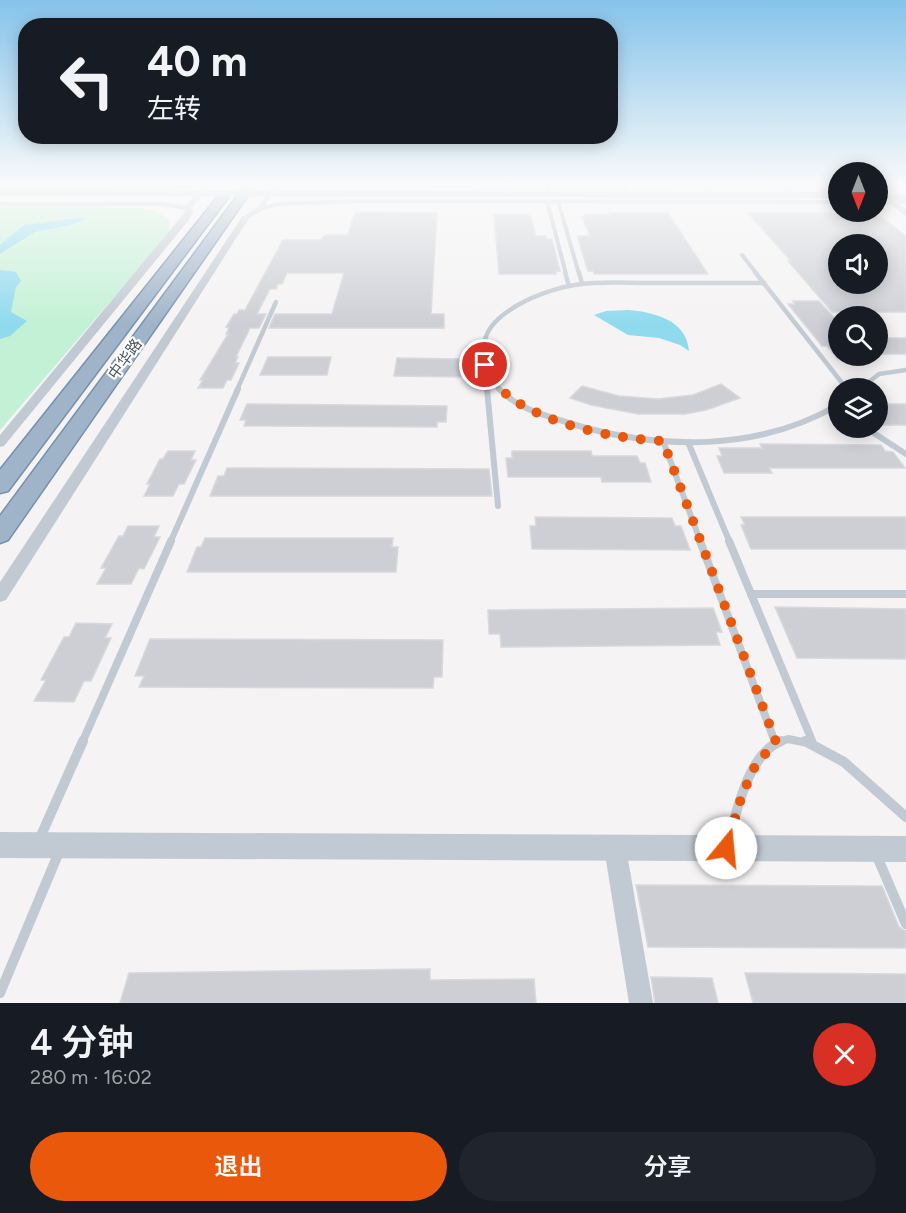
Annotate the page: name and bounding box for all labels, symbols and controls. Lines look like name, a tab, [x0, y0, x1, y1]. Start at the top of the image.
text: 40 m	[147, 36, 247, 87]
icon: left	[48, 42, 126, 120]
text: 左转	[147, 92, 201, 125]
north arrow	[828, 162, 888, 222]
map controls	[828, 162, 888, 438]
button: sound	[828, 234, 888, 294]
button: search	[828, 306, 888, 366]
street label: 中华路	[104, 336, 146, 382]
pin	[459, 339, 510, 390]
icon: arrive	[468, 348, 501, 381]
button: layers	[828, 378, 888, 438]
position arrow	[694, 816, 758, 880]
text: 4 分钟	[30, 1021, 133, 1064]
button: close	[813, 1023, 876, 1086]
text: 280 m · 16:02	[30, 1065, 152, 1089]
button: 退出	[30, 1132, 447, 1201]
button: 分享	[459, 1132, 876, 1201]

